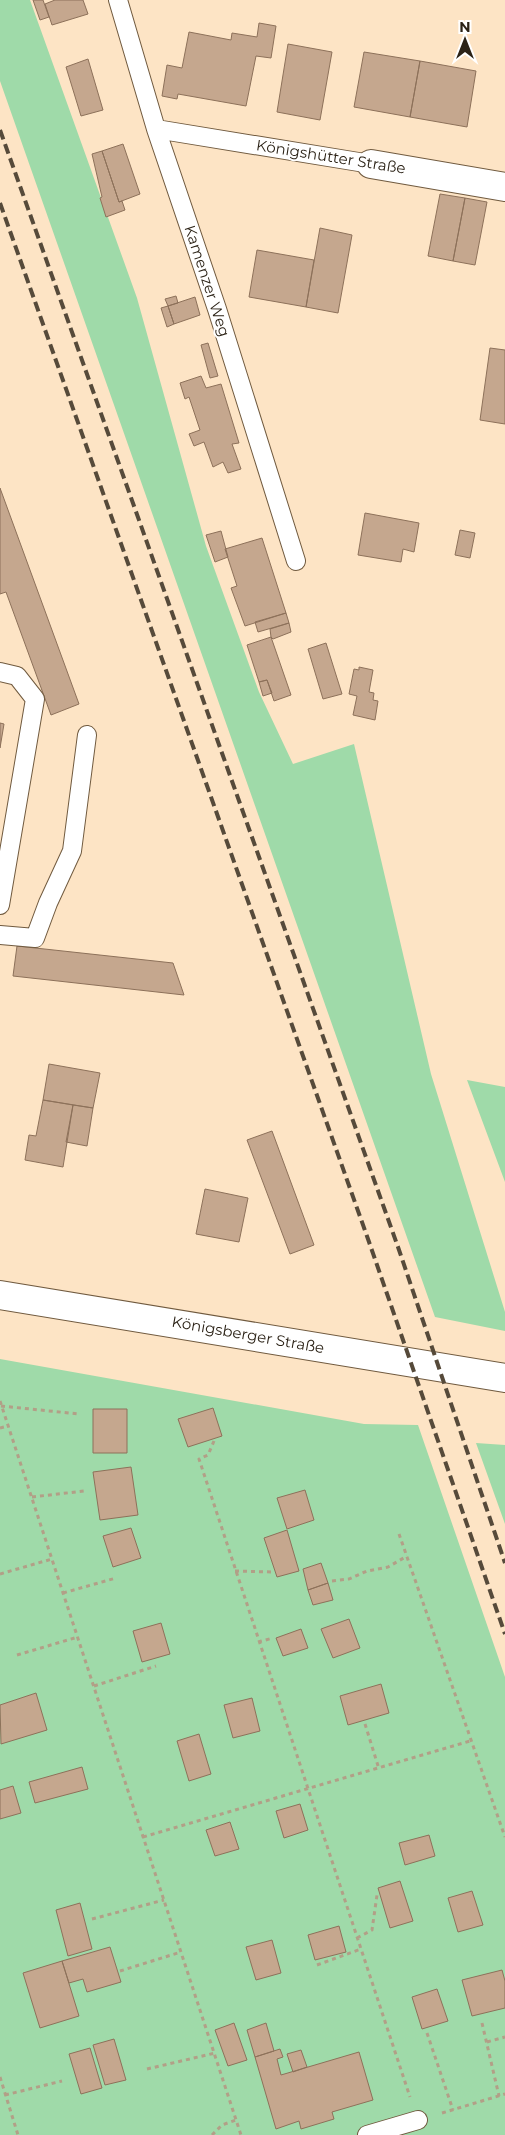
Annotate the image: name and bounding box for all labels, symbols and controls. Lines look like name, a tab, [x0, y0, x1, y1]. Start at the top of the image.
north arrow	[440, 15, 490, 65]
text: N	[459, 18, 471, 36]
street label: Königshütter Straße	[255, 135, 407, 178]
street label: Kamenzer Weg	[180, 223, 234, 339]
street label: Königsberger Straße	[170, 1312, 326, 1357]

